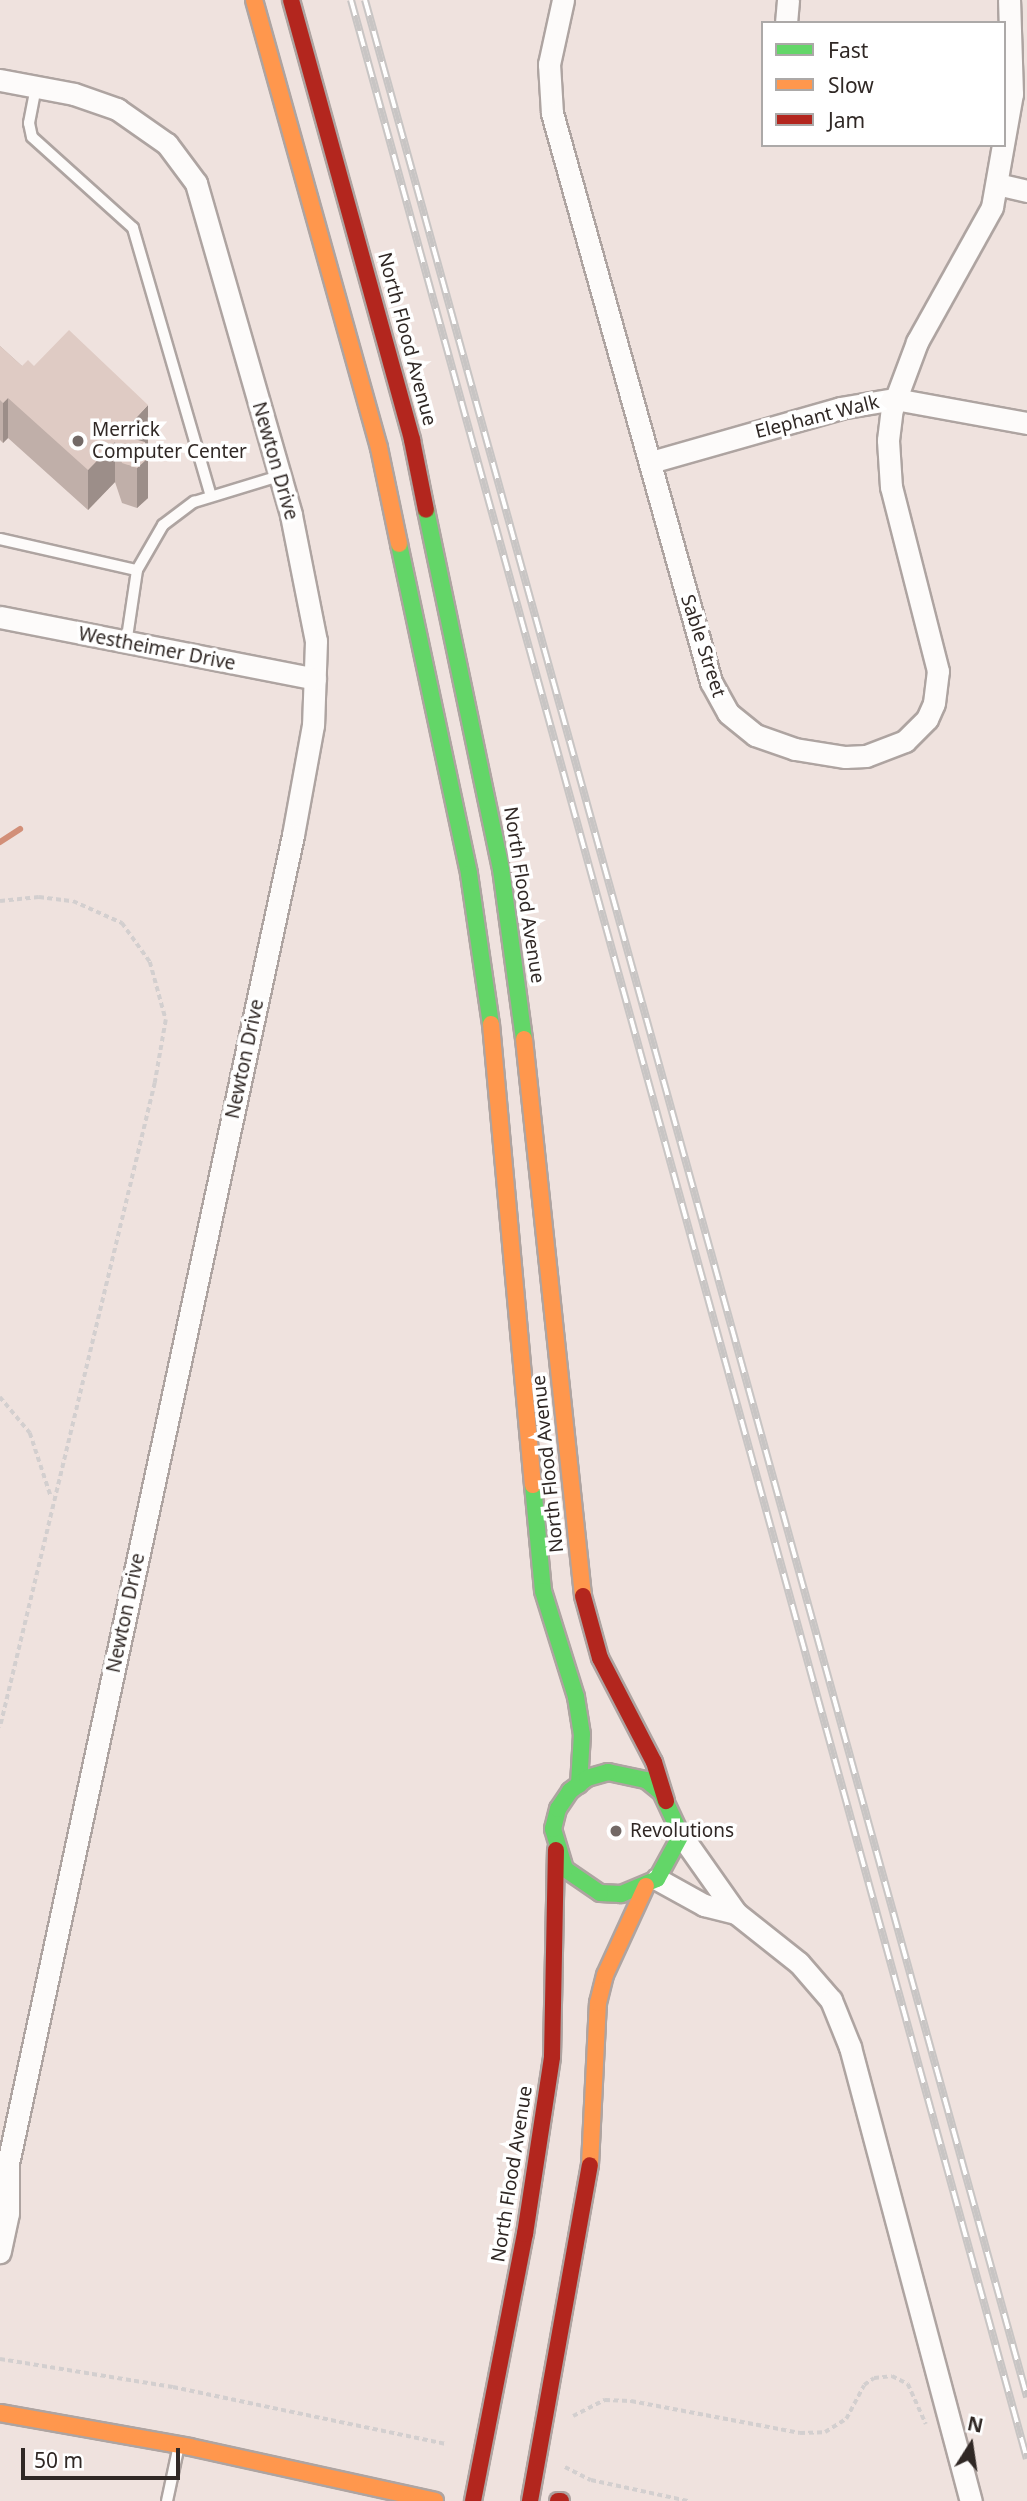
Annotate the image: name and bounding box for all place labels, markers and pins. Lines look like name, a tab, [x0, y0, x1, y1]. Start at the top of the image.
place label: Merrick Computer Center	[92, 419, 247, 463]
marker: Merrick Computer Center	[70, 433, 86, 449]
place label: Revolutions	[630, 1820, 734, 1842]
marker: Revolutions	[608, 1823, 624, 1839]

